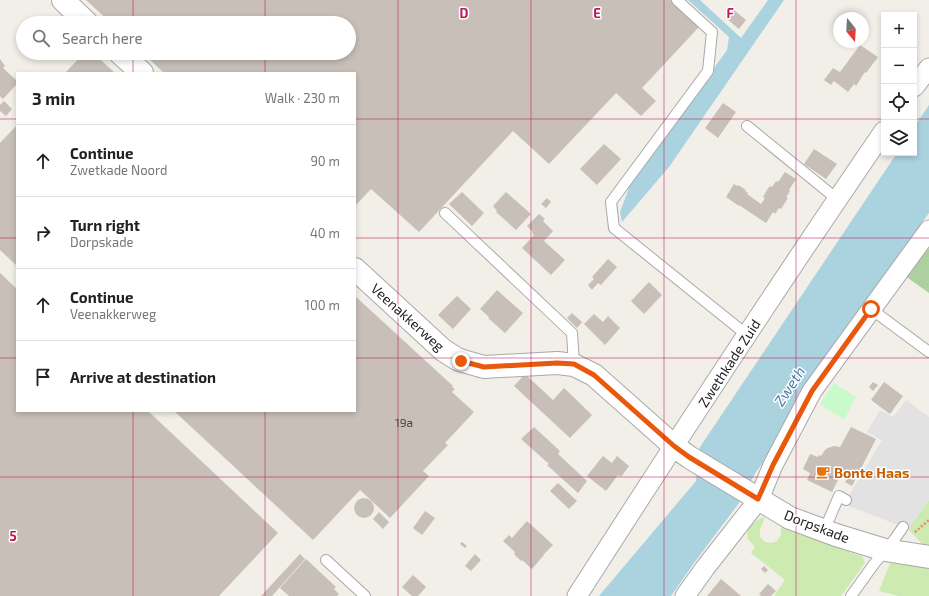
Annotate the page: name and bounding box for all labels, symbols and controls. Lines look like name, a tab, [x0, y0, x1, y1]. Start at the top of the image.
text: D	[460, 5, 469, 21]
text: E	[593, 5, 601, 21]
text: F	[726, 5, 734, 21]
north arrow	[833, 12, 869, 48]
map controls	[881, 12, 917, 156]
button: +	[881, 12, 917, 48]
search box	[16, 16, 356, 60]
icon: search	[30, 27, 52, 49]
text: Search here	[62, 29, 143, 47]
button: −	[881, 48, 917, 84]
button: locate	[881, 84, 917, 120]
text: 3 min	[32, 88, 75, 108]
text: Walk · 230 m	[265, 90, 340, 106]
button: layers	[881, 120, 917, 156]
text: Continue	[70, 144, 133, 162]
icon: ahead	[32, 150, 54, 172]
text: 90 m	[310, 153, 340, 169]
text: Zwetkade Noord	[70, 162, 167, 178]
text: Turn right	[70, 216, 140, 234]
icon: right	[32, 222, 54, 244]
text: 40 m	[310, 225, 340, 241]
text: Dorpskade	[70, 234, 134, 250]
street label: Veenakkerweg	[368, 280, 448, 355]
text: Continue	[70, 288, 133, 306]
icon: ahead	[32, 294, 54, 316]
text: 100 m	[305, 297, 340, 313]
route start	[862, 300, 880, 318]
text: Veenakkerweg	[70, 306, 156, 322]
street label: Zwethkade Zuid	[694, 316, 764, 410]
route end	[452, 352, 470, 370]
water label: Zweth	[770, 363, 808, 409]
icon: arrive	[32, 366, 54, 388]
text: Arrive at destination	[70, 368, 216, 386]
house number: 19a	[395, 415, 413, 429]
cafe icon: Bonte Haas	[815, 464, 831, 480]
place label: Bonte Haas	[834, 464, 909, 481]
street label: Dorpskade	[782, 506, 852, 546]
text: 5	[9, 528, 17, 544]

